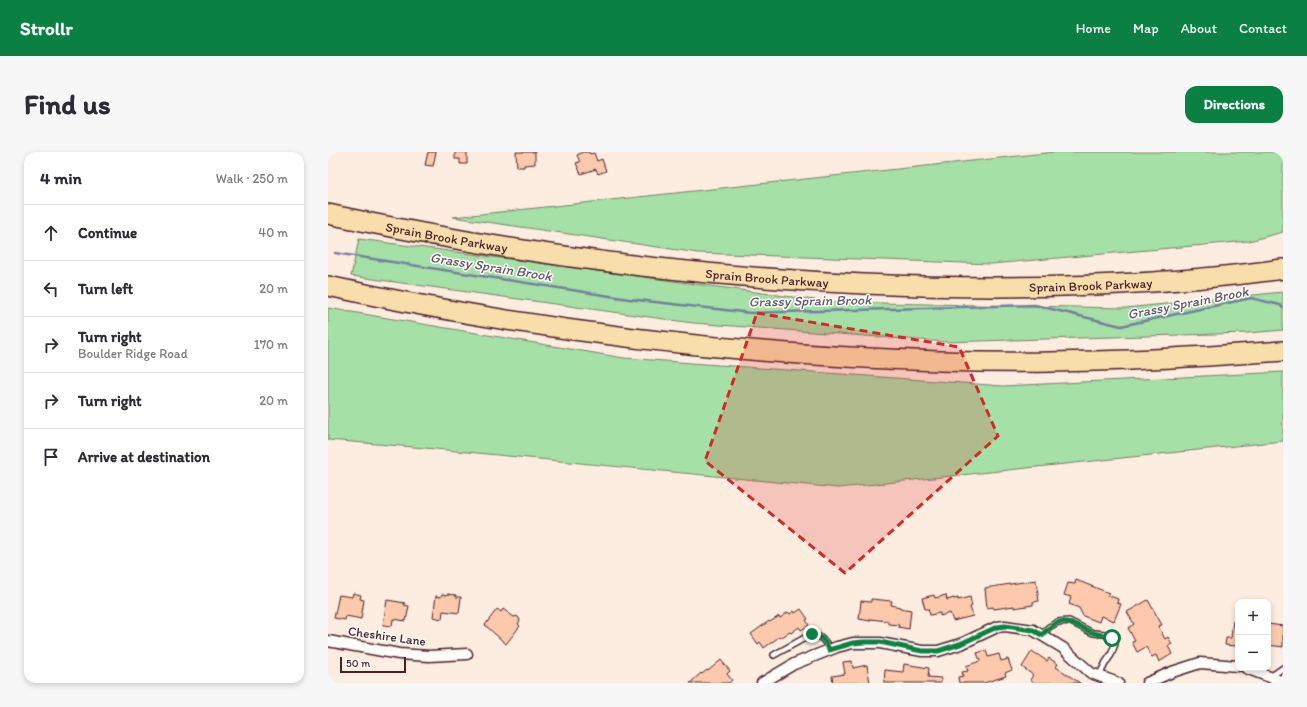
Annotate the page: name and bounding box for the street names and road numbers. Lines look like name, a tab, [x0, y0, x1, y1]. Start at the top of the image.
street label: Sprain Brook Parkway	[385, 219, 509, 255]
street label: Sprain Brook Parkway	[705, 265, 829, 290]
street label: Sprain Brook Parkway	[1029, 275, 1153, 294]
street label: Cheshire Lane	[347, 623, 427, 649]

